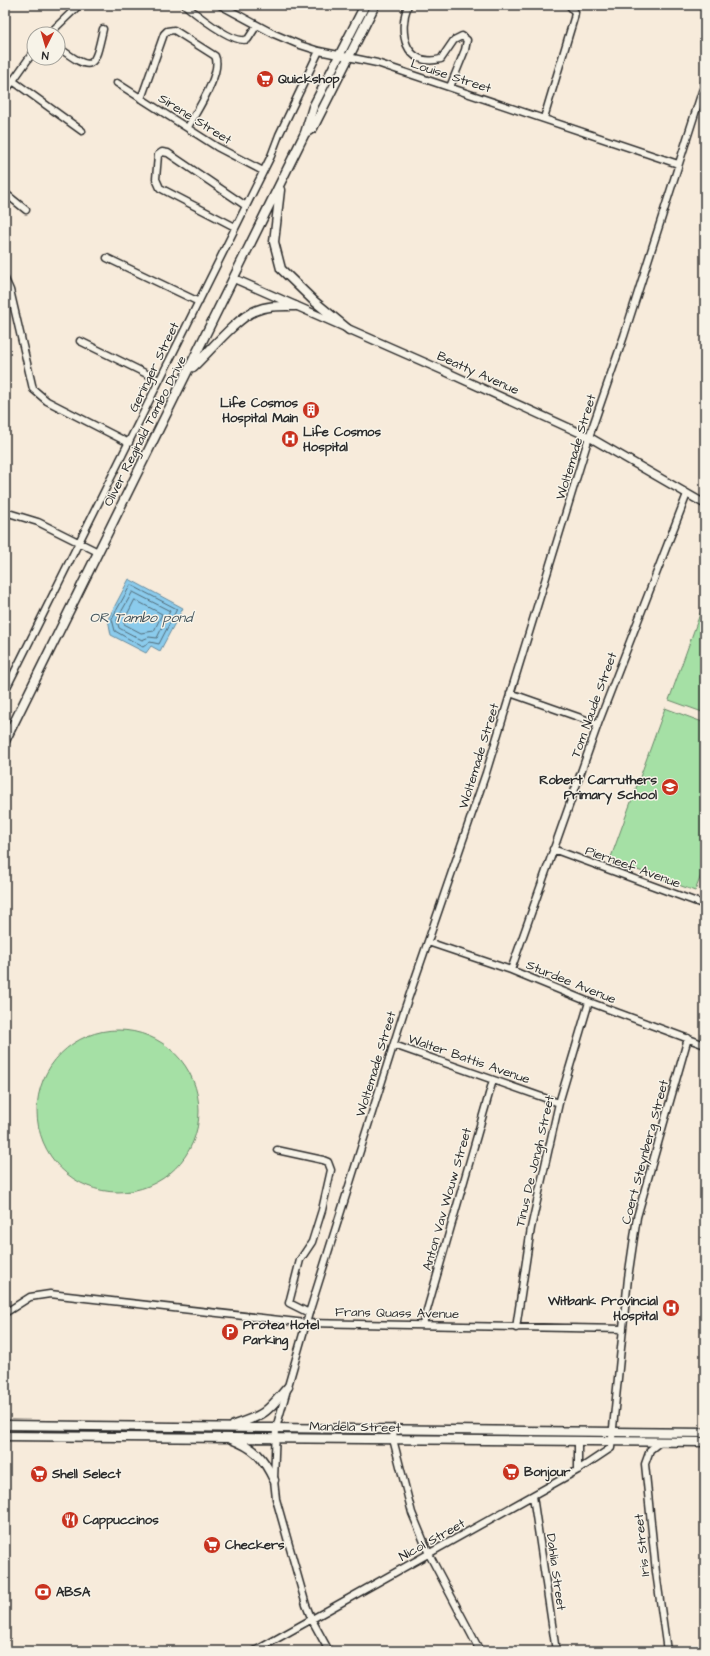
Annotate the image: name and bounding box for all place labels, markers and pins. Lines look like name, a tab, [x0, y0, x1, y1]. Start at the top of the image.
supermarket icon: Quickshop	[255, 69, 275, 89]
place label: Quickshop	[278, 70, 340, 89]
place label: Life Cosmos Hospital Main	[220, 394, 298, 428]
building icon: Life Cosmos Hospital Main	[301, 400, 321, 420]
place label: Life Cosmos Hospital	[303, 423, 381, 457]
hospital icon: Life Cosmos Hospital	[280, 429, 300, 449]
place label: Robert Carruthers Primary School	[539, 771, 657, 805]
school or university icon: Robert Carruthers Primary School	[660, 777, 680, 797]
place label: Witbank Provincial Hospital	[547, 1292, 658, 1326]
hospital icon: Witbank Provincial Hospital	[661, 1298, 681, 1318]
place label: Protea Hotel Parking	[243, 1316, 319, 1351]
parking icon: Protea Hotel Parking	[220, 1322, 240, 1342]
supermarket icon: Bonjour	[501, 1462, 521, 1482]
place label: Bonjour	[524, 1463, 571, 1482]
supermarket icon: Shell Select	[29, 1464, 49, 1484]
place label: Shell Select	[51, 1465, 122, 1483]
restaurant icon: Cappuccinos	[60, 1510, 80, 1530]
place label: Cappuccinos	[83, 1511, 159, 1530]
supermarket icon: Checkers	[202, 1535, 222, 1555]
place label: Checkers	[225, 1536, 285, 1554]
bank icon: ABSA	[33, 1582, 53, 1602]
place label: ABSA	[56, 1583, 91, 1601]

